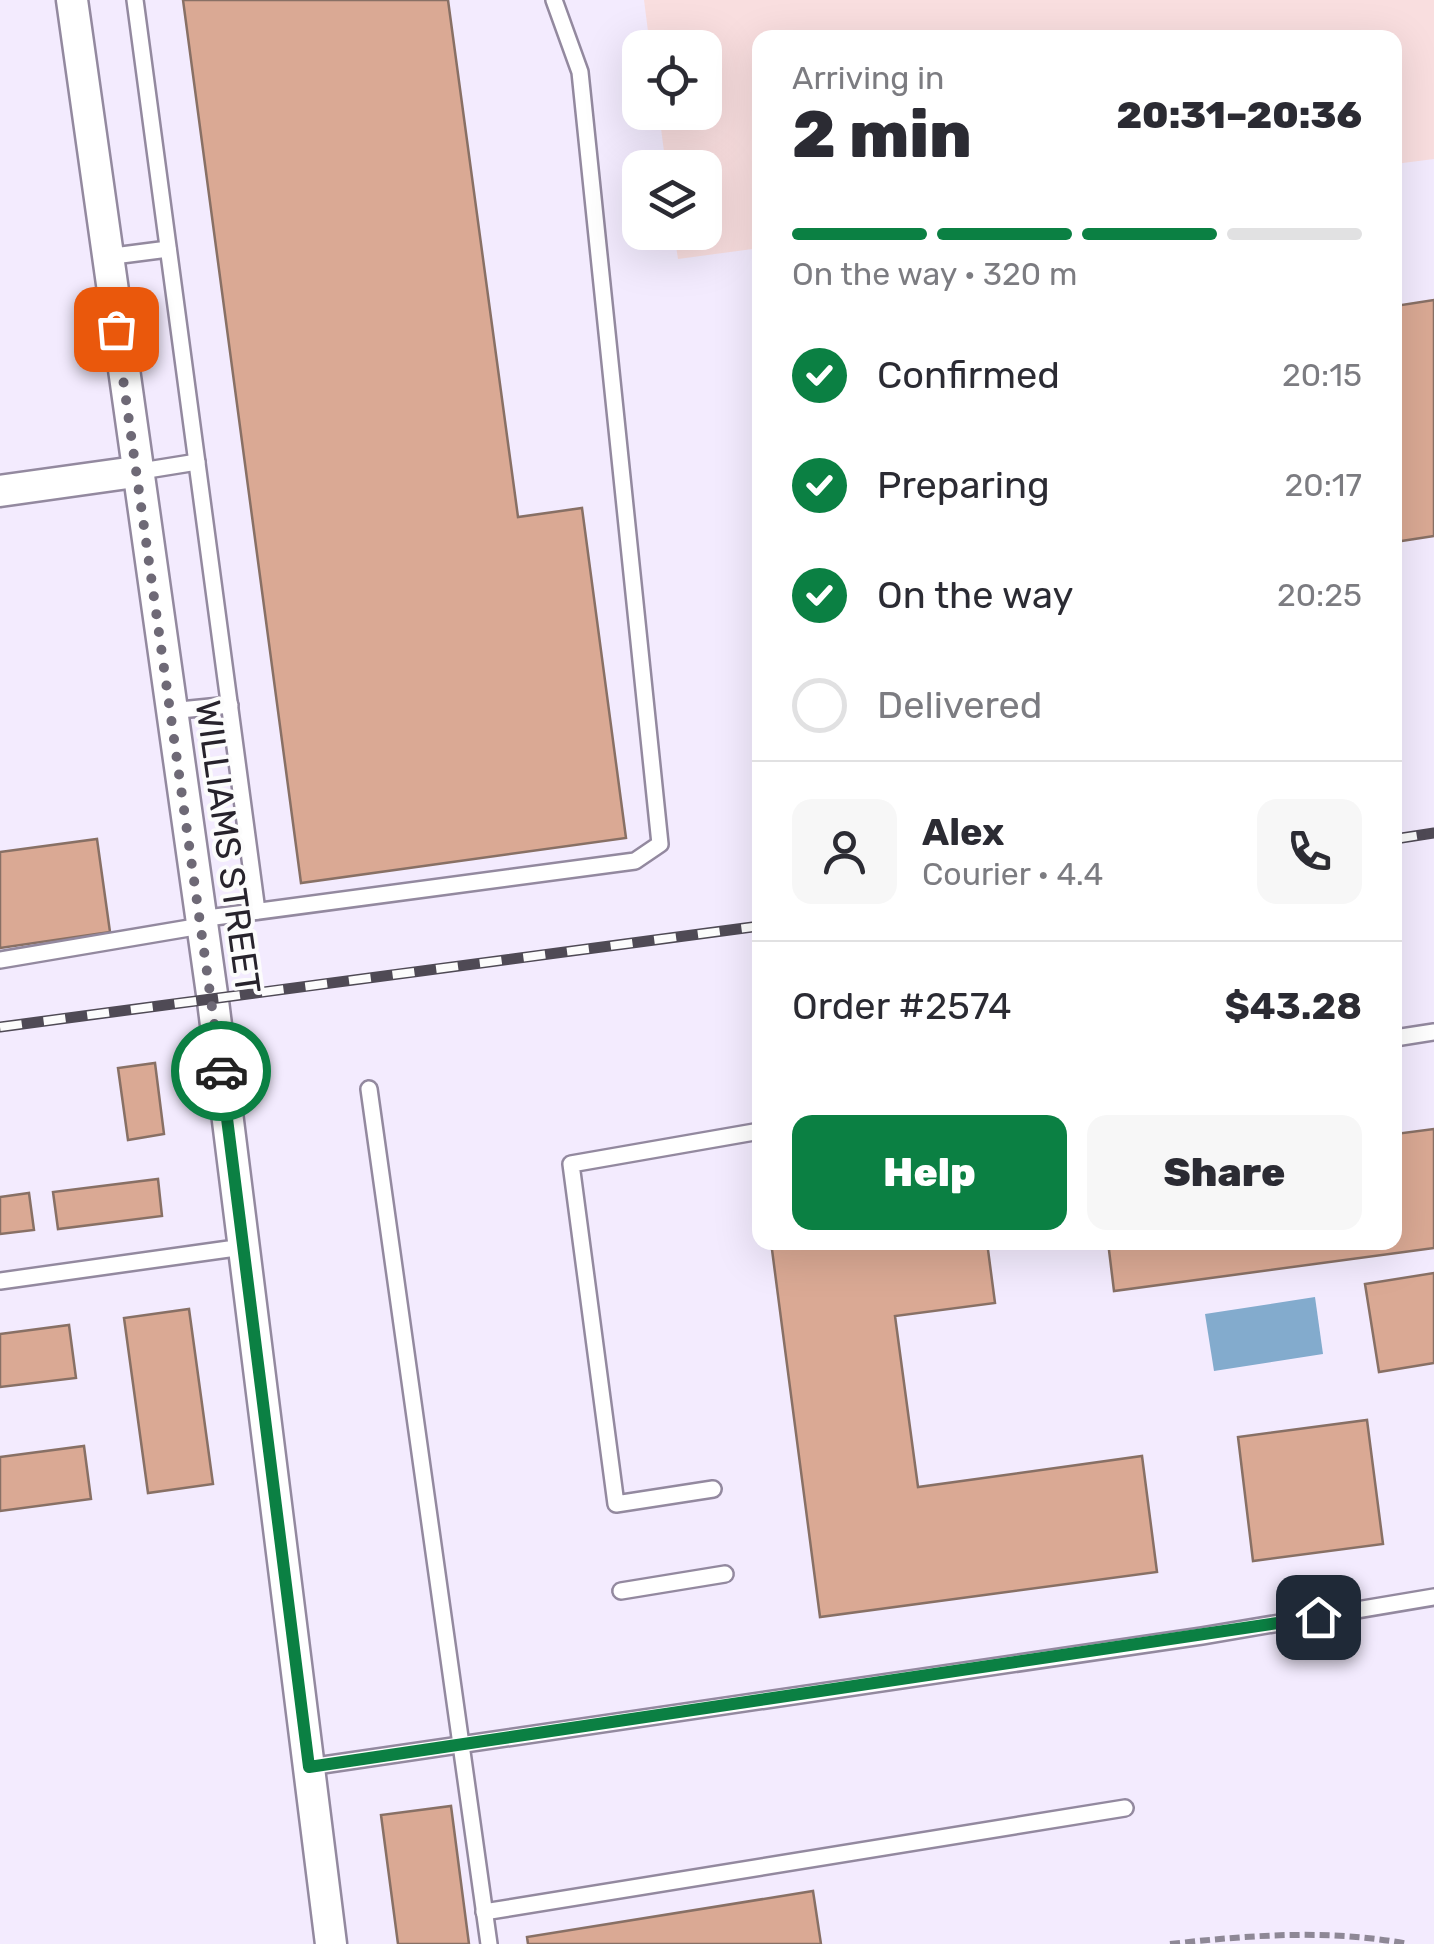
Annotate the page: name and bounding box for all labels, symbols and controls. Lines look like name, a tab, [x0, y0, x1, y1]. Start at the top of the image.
map controls	[622, 30, 722, 250]
button: locate	[622, 30, 722, 130]
text: Arriving in	[792, 59, 944, 97]
text: 20:31–20:36	[1116, 92, 1362, 138]
text: 2 min	[792, 96, 972, 173]
button: layers	[622, 150, 722, 250]
text: On the way · 320 m	[792, 255, 1077, 293]
pin	[74, 287, 159, 372]
icon: bag	[89, 302, 144, 357]
icon: check	[792, 348, 847, 403]
text: Confirmed	[877, 352, 1060, 398]
text: 20:15	[1282, 356, 1362, 394]
icon: check	[792, 458, 847, 513]
text: Preparing	[877, 462, 1050, 508]
text: 20:17	[1285, 466, 1362, 504]
icon: check	[792, 568, 847, 623]
text: On the way	[877, 572, 1073, 618]
text: 20:25	[1277, 576, 1362, 614]
text: Delivered	[877, 682, 1042, 728]
street label: WILLIAMS STREET	[187, 698, 269, 996]
button: person	[792, 799, 897, 904]
button: phone	[1257, 799, 1362, 904]
text: Alex	[922, 809, 1004, 855]
text: Courier · 4.4	[922, 855, 1103, 893]
text: Order #2574	[792, 983, 1012, 1029]
text: $43.28	[1224, 983, 1362, 1029]
courier	[171, 1021, 271, 1121]
icon: car	[194, 1044, 249, 1099]
button: Help	[792, 1115, 1067, 1230]
button: Share	[1087, 1115, 1362, 1230]
pin	[1276, 1575, 1361, 1660]
icon: home	[1291, 1590, 1346, 1645]

